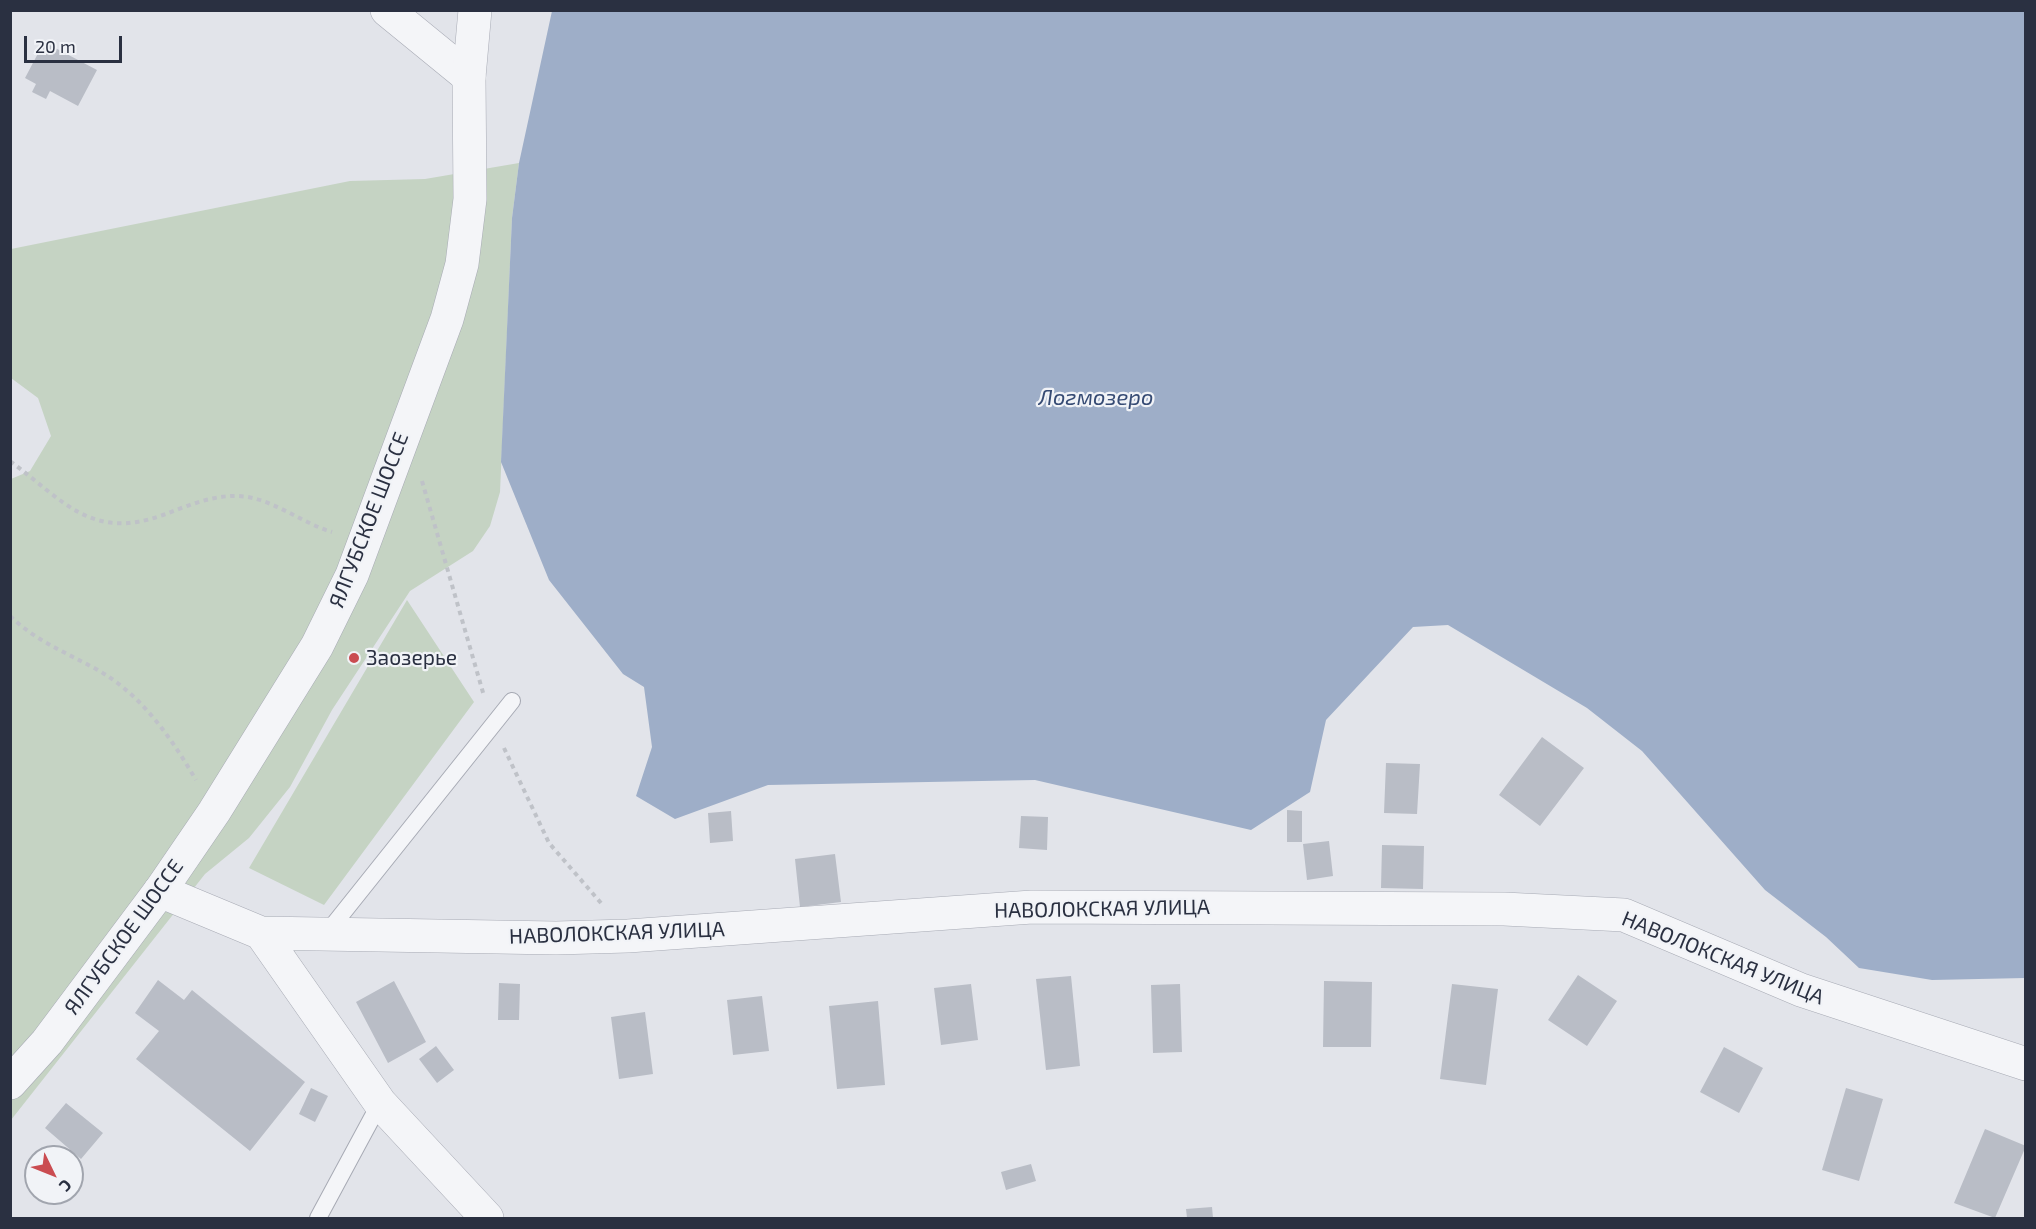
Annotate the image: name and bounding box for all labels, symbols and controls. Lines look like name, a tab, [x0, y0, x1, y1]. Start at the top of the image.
scale bar	[27, 24, 124, 62]
text: 20 m	[35, 35, 76, 57]
water label: Логмозеро	[1039, 385, 1153, 411]
street label: ЯЛГУБСКОЕ ШОССЕ	[324, 429, 414, 611]
place label: Заозерье	[366, 645, 457, 671]
marker: Заозерье	[347, 651, 361, 665]
street label: ЯЛГУБСКОЕ ШОССЕ	[59, 854, 189, 1020]
street label: НАВОЛОКСКАЯ УЛИЦА	[994, 895, 1210, 923]
street label: НАВОЛОКСКАЯ УЛИЦА	[1618, 906, 1828, 1010]
street label: НАВОЛОКСКАЯ УЛИЦА	[509, 917, 725, 949]
north arrow	[24, 1145, 84, 1205]
text: С	[56, 1176, 76, 1196]

